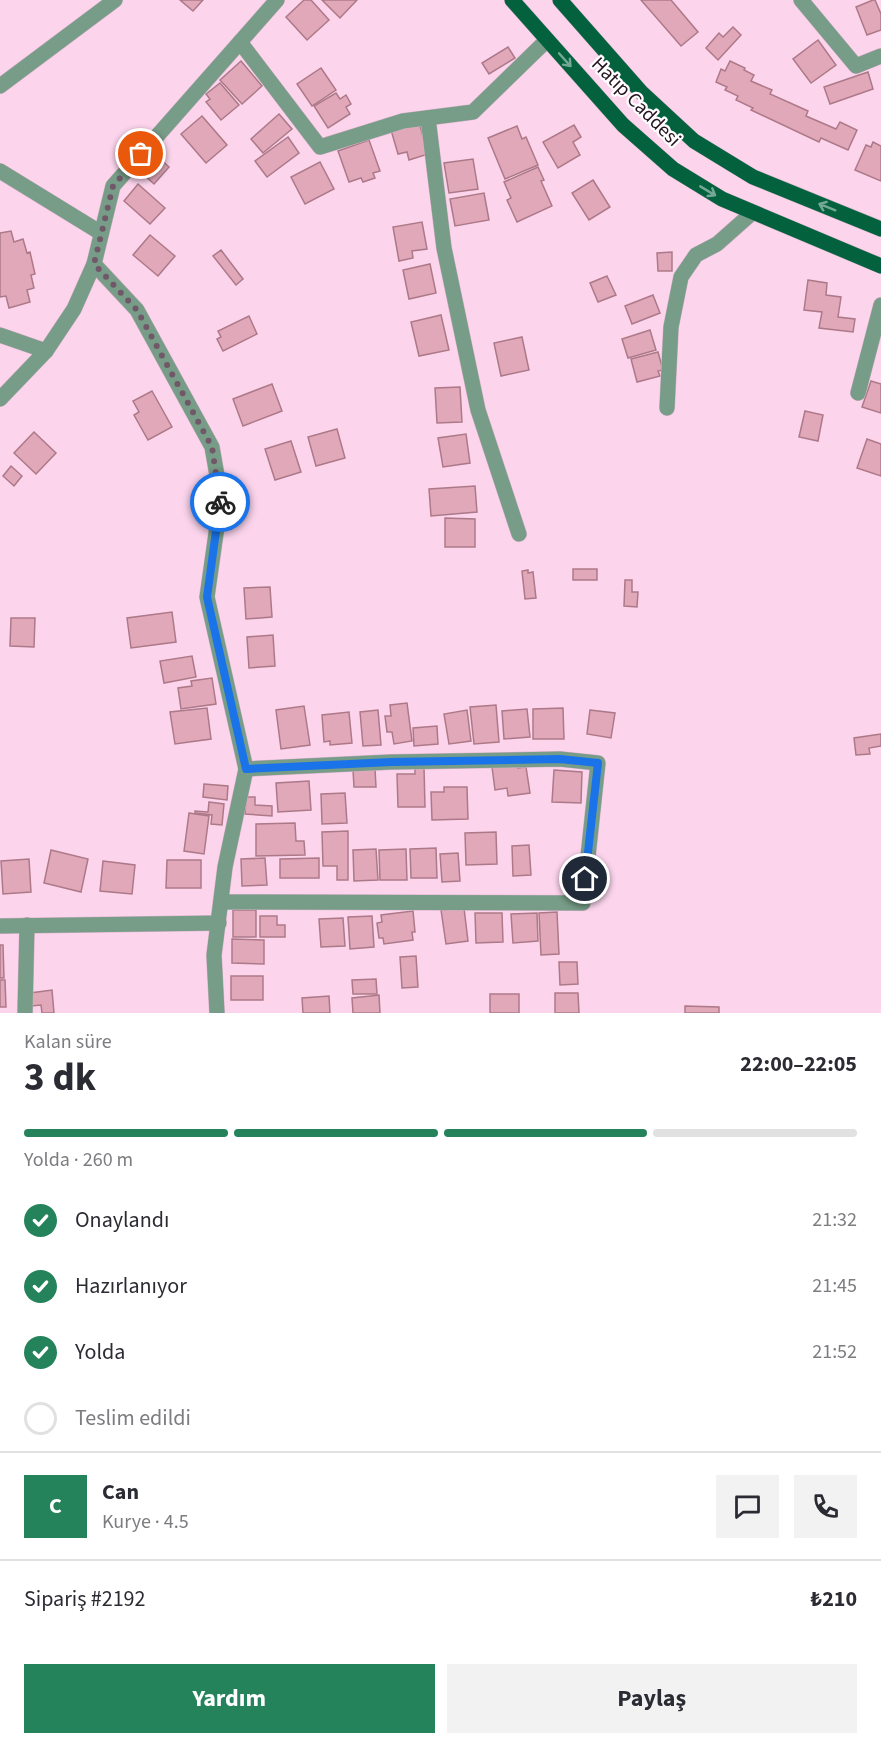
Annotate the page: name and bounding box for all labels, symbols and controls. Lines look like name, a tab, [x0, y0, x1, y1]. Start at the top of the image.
street label: Hatıp Caddesi	[585, 51, 687, 153]
one-way arrow	[558, 52, 572, 67]
pin	[115, 128, 166, 179]
icon: bag	[124, 137, 157, 170]
one-way arrow	[699, 185, 716, 197]
one-way arrow	[818, 201, 837, 212]
courier	[190, 472, 250, 532]
icon: bike	[204, 486, 237, 519]
pin	[559, 853, 610, 904]
icon: home	[568, 862, 601, 895]
text: Kalan süre	[24, 1028, 112, 1056]
text: 22:00–22:05	[740, 1048, 857, 1080]
text: 3 dk	[24, 1050, 96, 1106]
text: Yolda · 260 m	[24, 1146, 133, 1174]
icon: check	[24, 1204, 57, 1237]
text: Onaylandı	[75, 1204, 169, 1236]
text: 21:32	[812, 1206, 857, 1234]
icon: check	[24, 1270, 57, 1303]
text: Hazırlanıyor	[75, 1270, 187, 1302]
text: 21:45	[812, 1272, 857, 1300]
icon: check	[24, 1336, 57, 1369]
text: Yolda	[75, 1336, 125, 1368]
text: 21:52	[812, 1338, 857, 1366]
text: Teslim edildi	[75, 1402, 191, 1434]
button: chat	[716, 1475, 779, 1538]
button: phone	[794, 1475, 857, 1538]
text: Can	[102, 1476, 139, 1508]
text: C	[49, 1490, 62, 1522]
text: Kurye · 4.5	[102, 1508, 189, 1536]
text: Sipariş #2192	[24, 1583, 146, 1615]
text: ₺210	[811, 1583, 857, 1615]
button: Yardım	[24, 1664, 435, 1733]
button: Paylaş	[447, 1664, 857, 1733]

